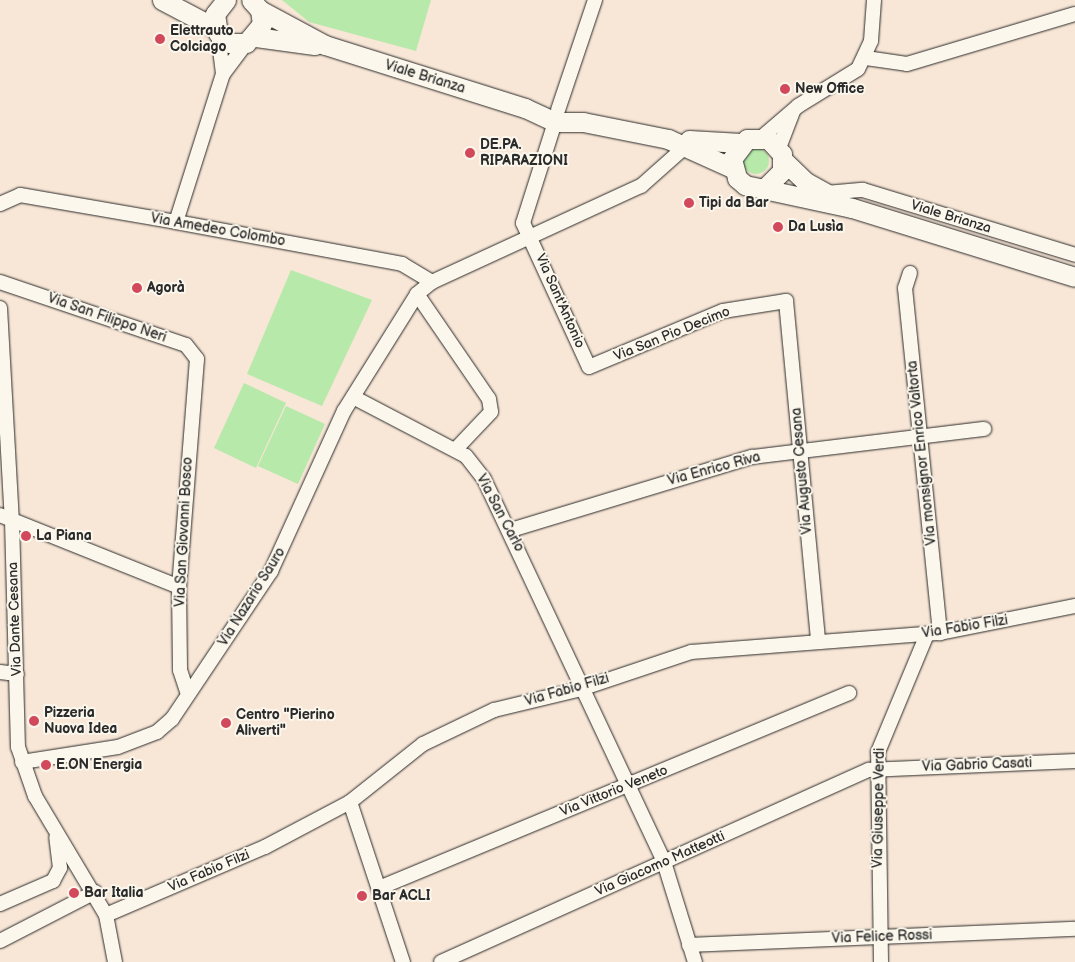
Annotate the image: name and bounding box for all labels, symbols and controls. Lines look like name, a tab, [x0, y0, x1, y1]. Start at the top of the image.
place label: Elettrauto Colciago	[170, 23, 234, 56]
marker: Elettrauto Colciago	[154, 33, 166, 45]
street label: Viale Brianza	[383, 57, 467, 97]
place label: New Office	[795, 81, 864, 97]
marker: New Office	[779, 83, 791, 95]
place label: DE.PA. RIPARAZIONI	[480, 137, 568, 170]
marker: DE.PA. RIPARAZIONI	[464, 147, 476, 159]
place label: Tipi da Bar	[699, 195, 769, 211]
marker: Tipi da Bar	[683, 197, 695, 209]
street label: Viale Brianza	[909, 197, 993, 237]
street label: Via Amedeo Colombo	[149, 210, 287, 250]
place label: Da Lusìa	[788, 219, 844, 235]
marker: Da Lusìa	[772, 221, 784, 233]
street label: Via Sant'Antonio	[532, 251, 588, 351]
place label: Agorà	[147, 280, 185, 296]
marker: Agorà	[131, 282, 143, 294]
street label: Via San Filippo Neri	[45, 290, 169, 346]
street label: Via San Pio Decimo	[611, 303, 733, 365]
street label: Via monsignor Enrico Valtorta	[904, 360, 940, 546]
street label: Via Augusto Cesana	[788, 407, 816, 535]
street label: Via Enrico Riva	[666, 449, 762, 489]
street label: Via San Giovanni Bosco	[172, 456, 196, 608]
street label: Via San Carlo	[472, 471, 528, 555]
place label: La Piana	[36, 528, 92, 544]
marker: La Piana	[20, 530, 32, 542]
street label: Via Nazario Sauro	[215, 544, 289, 650]
street label: Via Dante Cesana	[5, 562, 25, 676]
street label: Via Fabio Filzi	[921, 612, 1009, 642]
street label: Via Fabio Filzi	[523, 670, 611, 710]
place label: Pizzeria Nuova Idea	[44, 705, 117, 738]
place label: Centro "Pierino Aliverti"	[236, 707, 335, 740]
marker: Pizzeria Nuova Idea	[28, 715, 40, 727]
marker: Centro "Pierino Aliverti"	[220, 717, 232, 729]
street label: Via Giuseppe Verdi	[870, 748, 888, 868]
street label: Via Gabrio Casati	[922, 755, 1032, 775]
place label: E.ON Energia	[56, 757, 142, 773]
marker: E.ON Energia	[40, 759, 52, 771]
street label: Via Vittorio Veneto	[557, 762, 671, 820]
street label: Via Giacomo Matteotti	[593, 828, 727, 900]
street label: Via Fabio Filzi	[166, 846, 252, 896]
place label: Bar Italia	[84, 885, 144, 901]
marker: Bar Italia	[68, 887, 80, 899]
place label: Bar ACLI	[372, 888, 430, 904]
marker: Bar ACLI	[356, 890, 368, 902]
street label: Via Felice Rossi	[831, 927, 933, 947]

